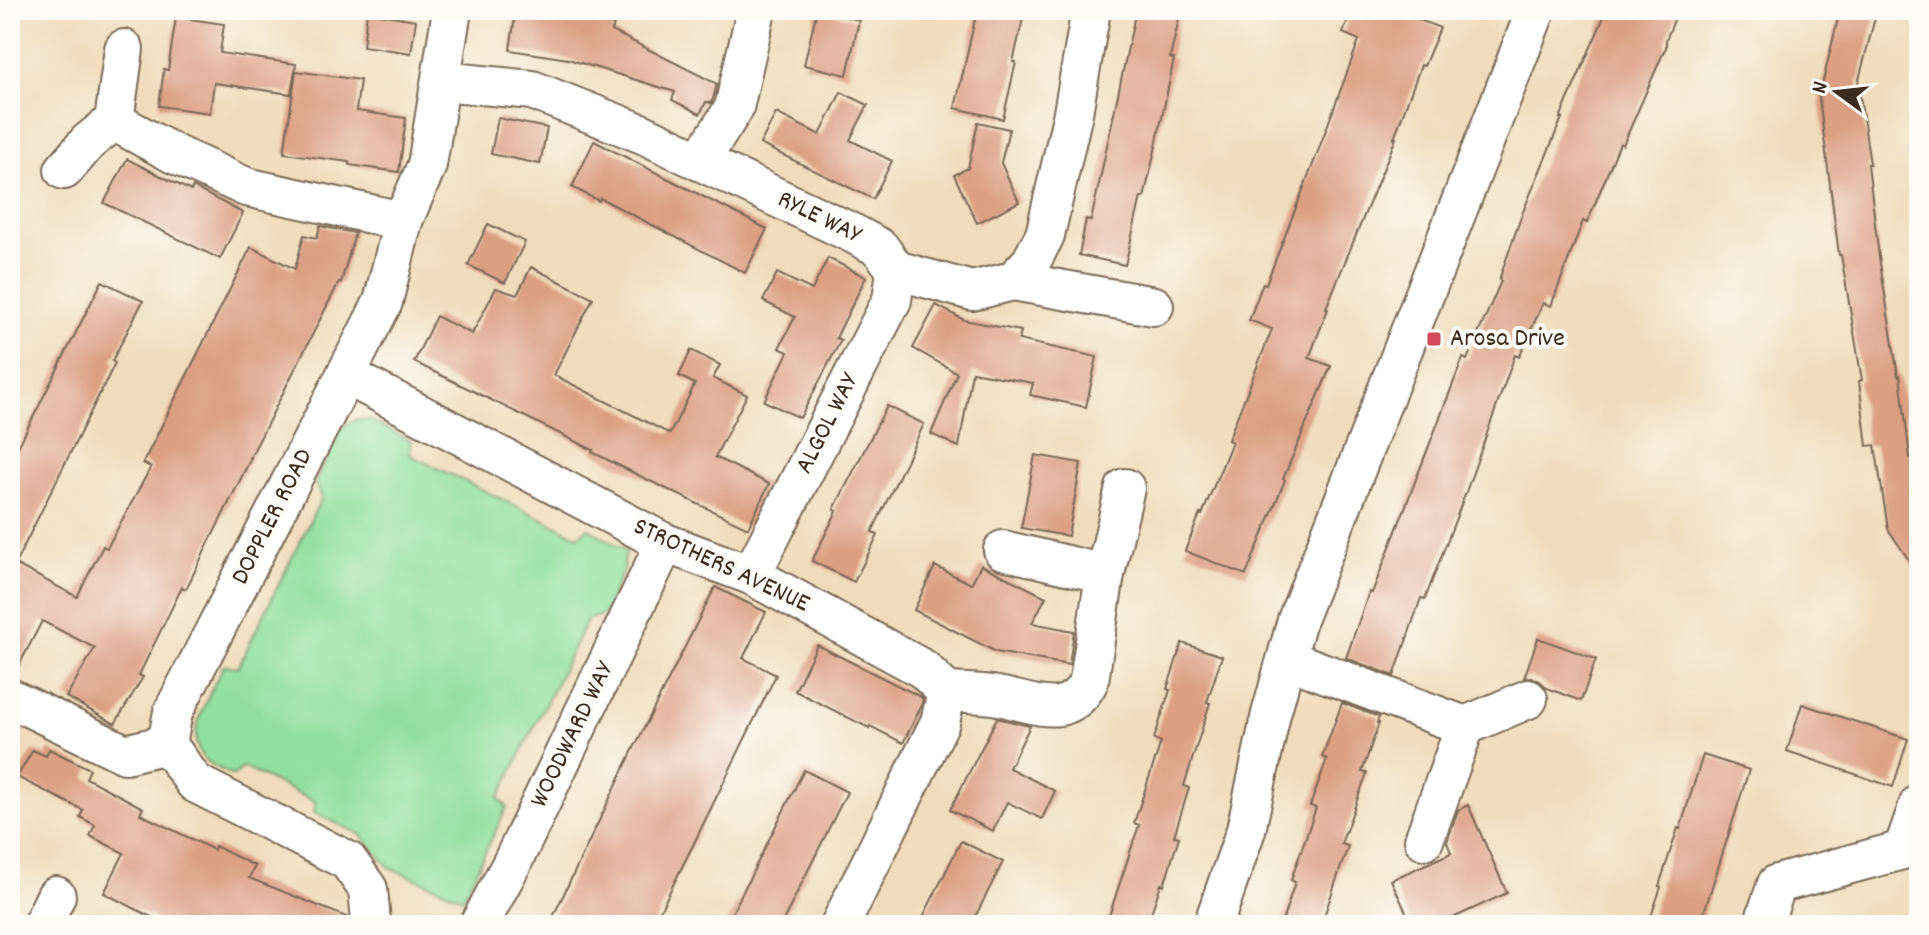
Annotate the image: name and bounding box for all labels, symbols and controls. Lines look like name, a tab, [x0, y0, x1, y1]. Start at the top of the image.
north arrow	[1797, 52, 1877, 132]
text: N	[1805, 78, 1837, 97]
street label: RYLE WAY	[771, 182, 869, 255]
place label: Arosa Drive	[1450, 321, 1565, 358]
marker: Arosa Drive	[1425, 330, 1443, 348]
street label: ALGOL WAY	[787, 366, 870, 481]
street label: DOPPLER ROAD	[223, 443, 323, 591]
street label: STROTHERS AVENUE	[627, 509, 815, 623]
street label: WOODWARD WAY	[522, 655, 625, 814]

